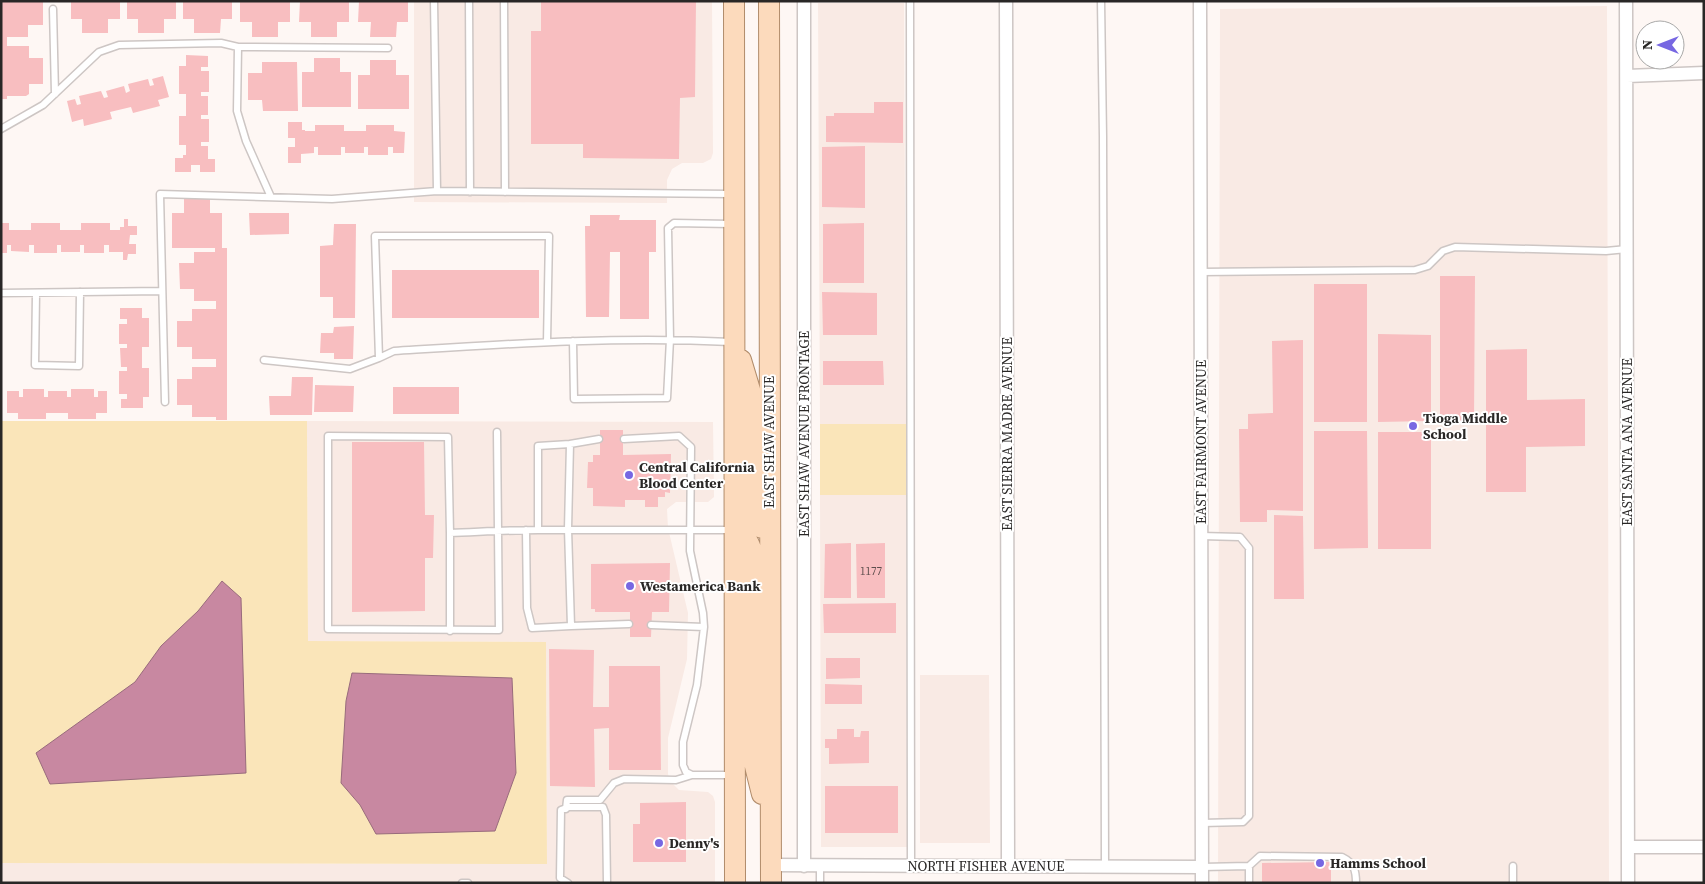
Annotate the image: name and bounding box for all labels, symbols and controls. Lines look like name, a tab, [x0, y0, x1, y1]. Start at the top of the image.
north arrow	[1635, 20, 1685, 70]
text: N	[1637, 40, 1657, 50]
street label: EAST SHAW AVENUE FRONTAGE	[794, 331, 814, 537]
street label: EAST SIERRA MADRE AVENUE	[997, 337, 1017, 531]
street label: EAST SANTA ANA AVENUE	[1617, 358, 1637, 526]
street label: EAST FAIRMONT AVENUE	[1191, 360, 1211, 524]
street label: EAST SHAW AVENUE	[759, 376, 779, 508]
place label: Tioga Middle School	[1423, 408, 1507, 444]
marker: Tioga Middle School	[1407, 420, 1419, 432]
place label: Central California Blood Center	[639, 457, 755, 493]
marker: Central California Blood Center	[623, 469, 635, 481]
house number: 1177	[860, 564, 882, 579]
place label: Westamerica Bank	[640, 576, 761, 596]
marker: Westamerica Bank	[624, 580, 636, 592]
place label: Denny's	[669, 833, 720, 853]
marker: Denny's	[653, 837, 665, 849]
place label: Hamms School	[1330, 853, 1427, 873]
street label: NORTH FISHER AVENUE	[907, 856, 1065, 876]
marker: Hamms School	[1314, 857, 1326, 869]

